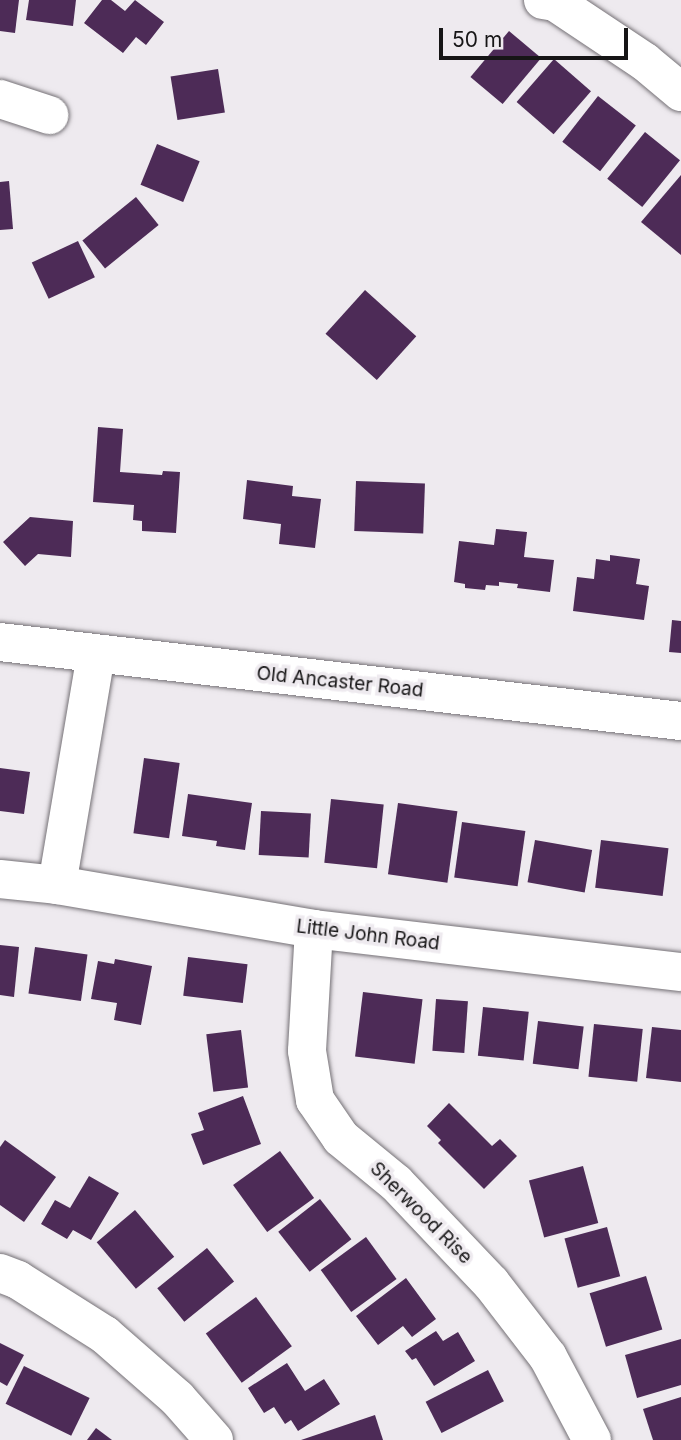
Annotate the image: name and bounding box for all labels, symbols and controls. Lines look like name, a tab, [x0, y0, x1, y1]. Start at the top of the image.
scale bar	[443, 14, 632, 58]
text: 50 m	[452, 27, 502, 52]
street label: Old Ancaster Road	[255, 662, 425, 702]
street label: Little John Road	[295, 915, 441, 955]
street label: Sherwood Rise	[365, 1157, 477, 1269]

